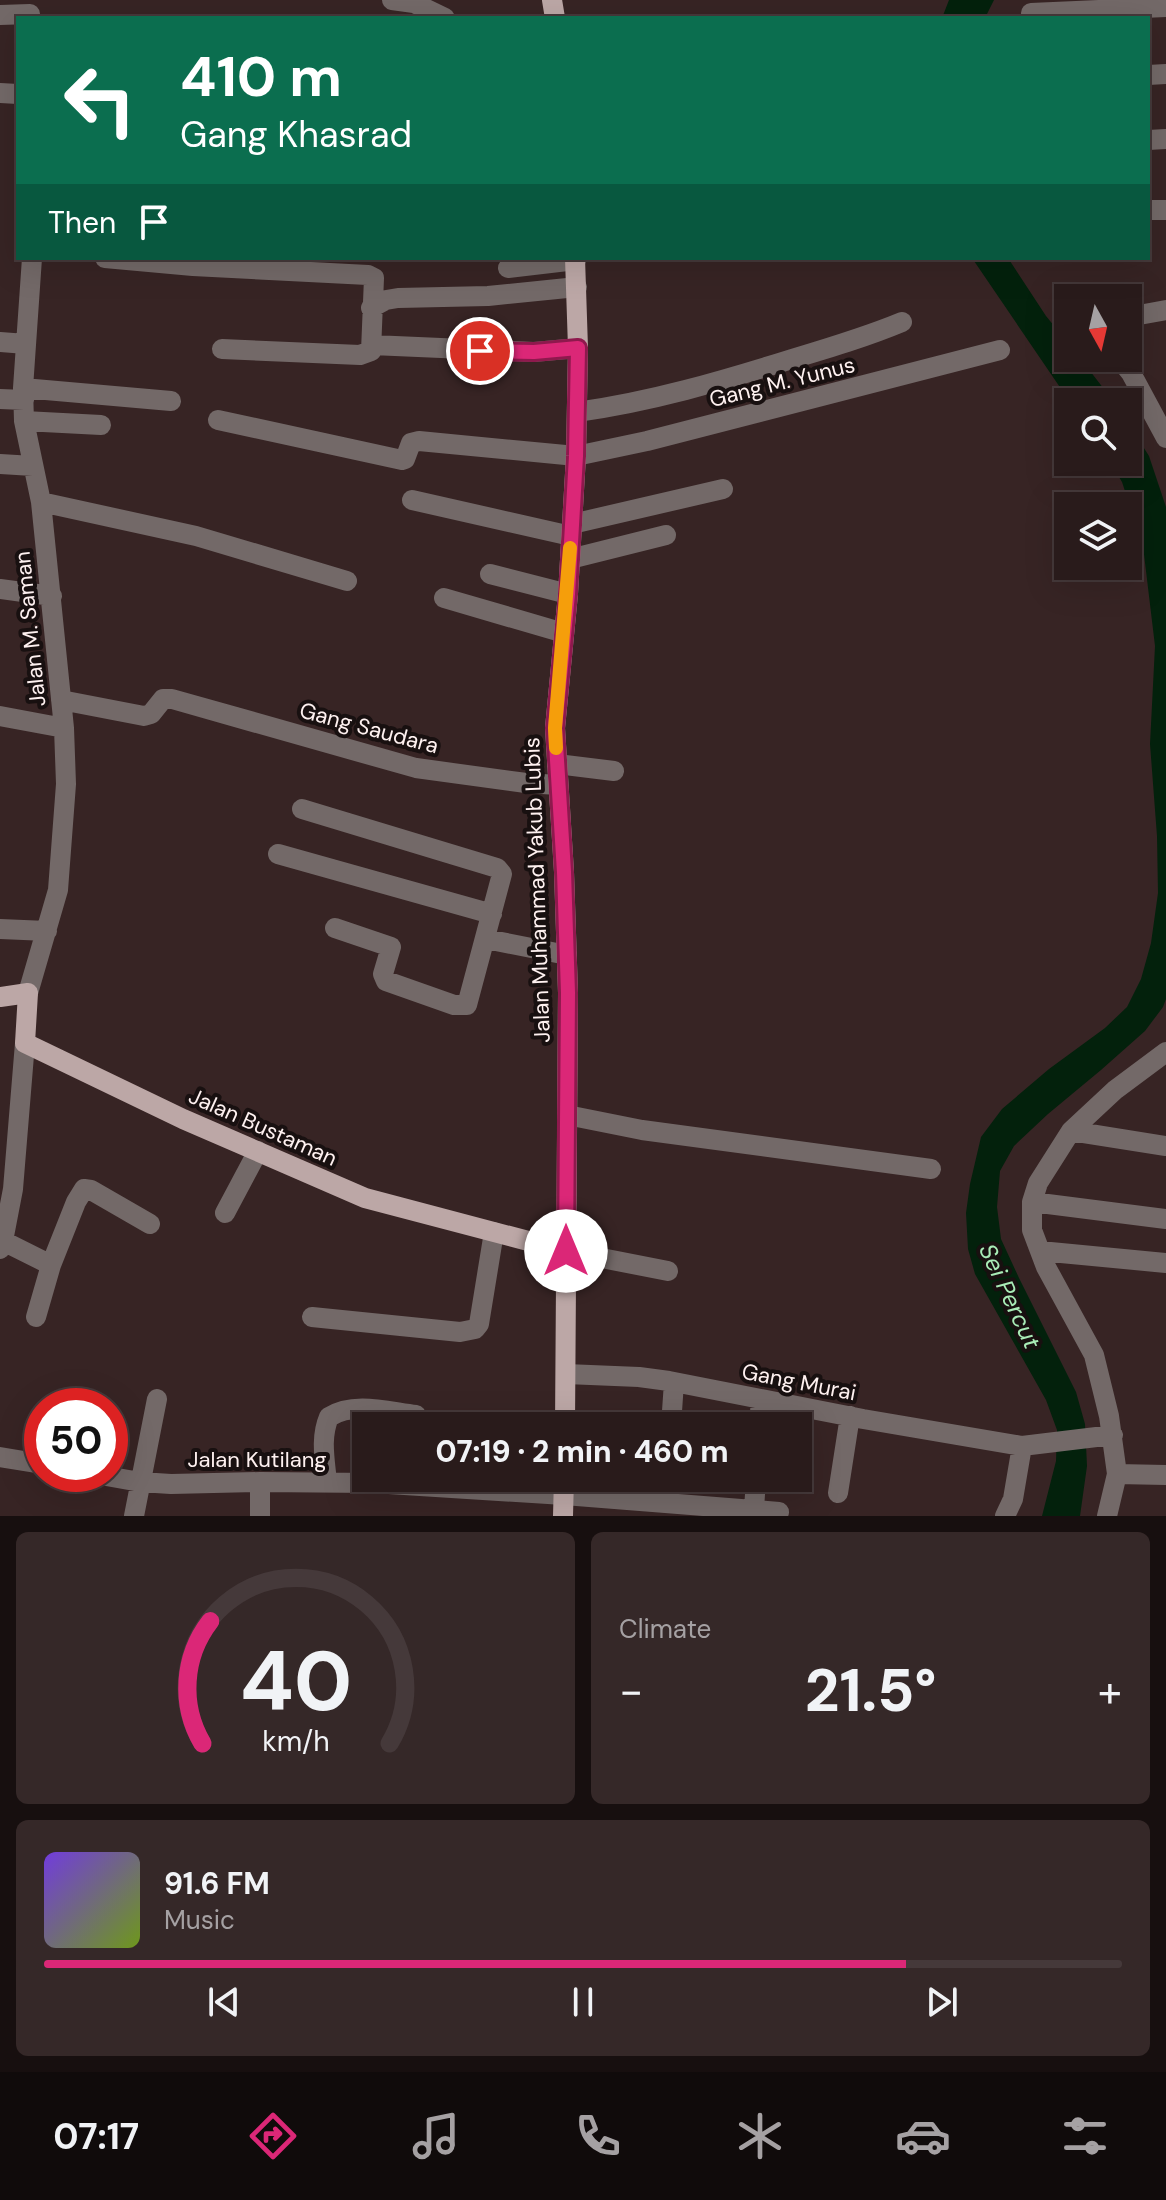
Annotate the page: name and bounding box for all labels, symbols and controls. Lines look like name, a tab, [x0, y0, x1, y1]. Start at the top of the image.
text: 410 m	[180, 40, 342, 113]
icon: left	[48, 48, 152, 152]
text: Gang Khasrad	[180, 111, 412, 158]
icon: arrive	[132, 200, 176, 244]
text: Then	[48, 203, 116, 242]
north arrow	[1054, 284, 1142, 372]
map controls	[1054, 284, 1142, 580]
pin	[446, 317, 514, 385]
icon: arrive	[458, 329, 502, 373]
street label: Gang M. Yunus	[706, 350, 858, 414]
button: search	[1054, 388, 1142, 476]
button: layers	[1054, 492, 1142, 580]
street label: Jalan M. Saman	[7, 550, 53, 708]
street label: Gang Saudara	[296, 696, 442, 760]
street label: Jalan Muhammad Yakub Lubis	[517, 737, 557, 1043]
street label: Jalan Bustaman	[184, 1081, 342, 1173]
position arrow	[524, 1209, 608, 1293]
water label: Sei Percut	[972, 1238, 1048, 1354]
street label: Gang Murai	[739, 1357, 859, 1407]
speed limit sign: 50	[24, 1388, 128, 1492]
text: 07:19 · 2 min · 460 m	[435, 1432, 729, 1471]
street label: Jalan Kutilang	[187, 1445, 327, 1474]
text: Climate	[619, 1612, 711, 1646]
text: 40	[239, 1627, 352, 1736]
text: 21.5°	[805, 1651, 936, 1730]
text: −	[619, 1662, 643, 1720]
text: +	[1098, 1662, 1122, 1720]
text: km/h	[262, 1723, 329, 1760]
text: 91.6 FM	[164, 1864, 270, 1903]
text: Music	[164, 1903, 235, 1937]
icon: previous	[202, 1980, 246, 2024]
icon: pause	[561, 1980, 605, 2024]
icon: next	[920, 1980, 964, 2024]
icon: directions	[245, 2108, 301, 2164]
icon: music	[408, 2108, 464, 2164]
icon: phone	[570, 2108, 626, 2164]
icon: climate	[732, 2108, 788, 2164]
icon: car	[895, 2108, 951, 2164]
icon: filters	[1057, 2108, 1113, 2164]
text: 07:17	[53, 2113, 139, 2160]

